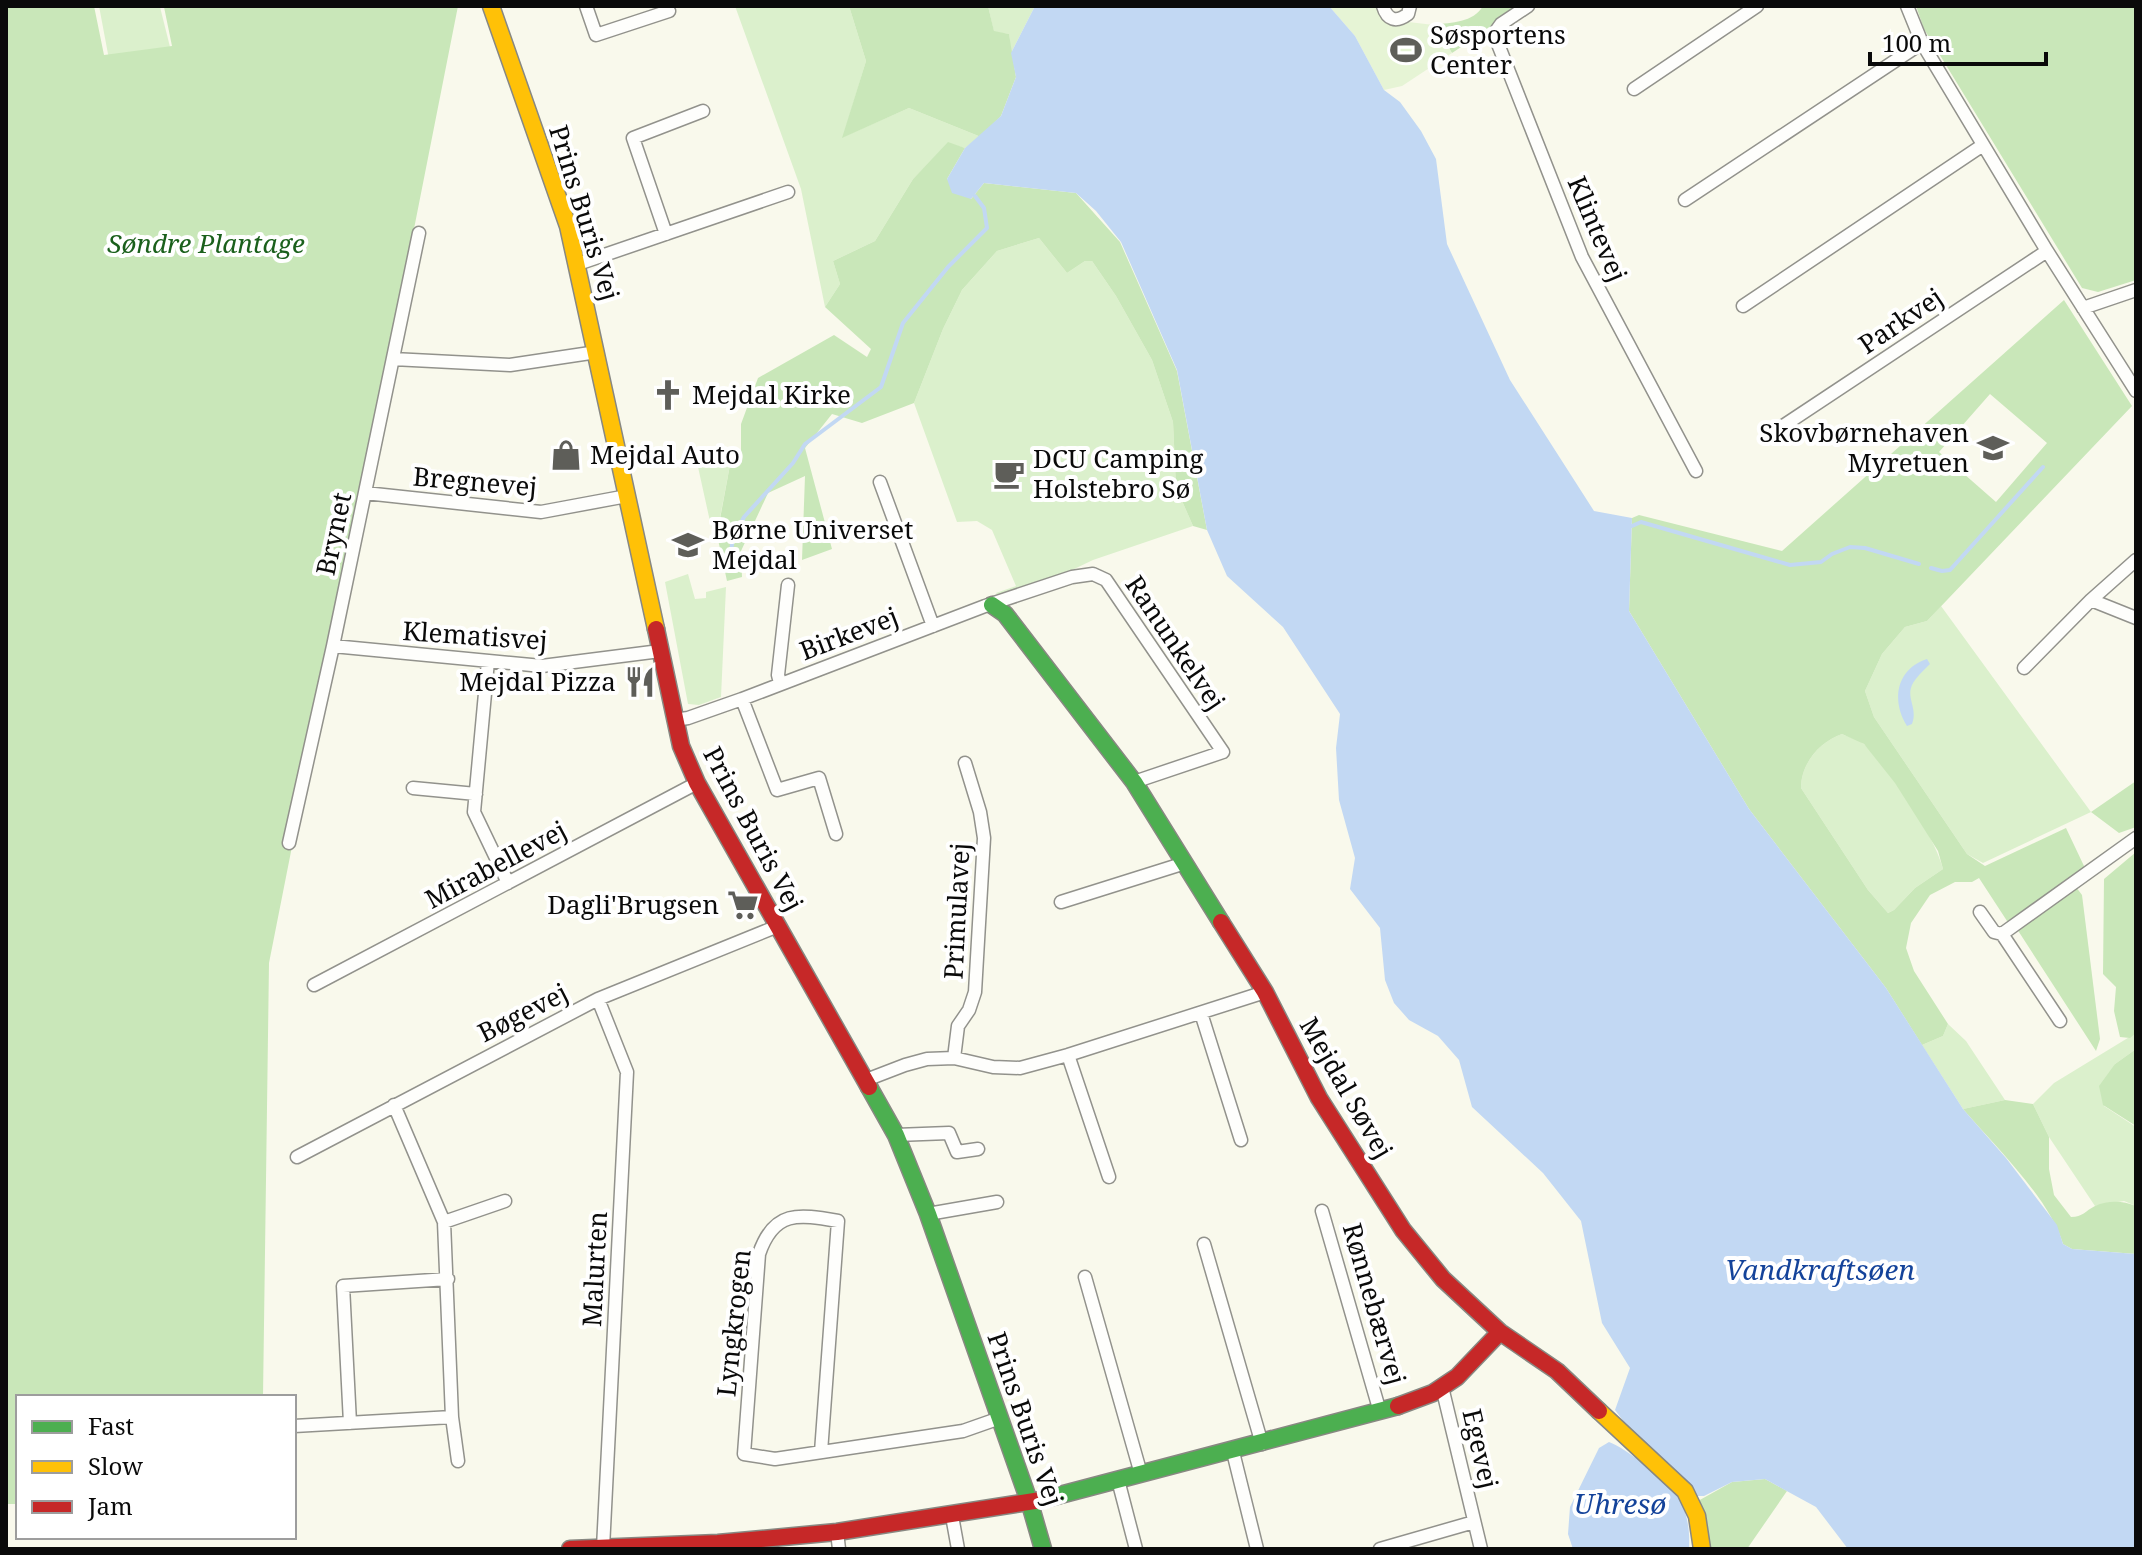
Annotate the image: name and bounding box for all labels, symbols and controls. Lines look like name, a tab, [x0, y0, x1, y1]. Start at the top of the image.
place label: Søsportens Center	[1430, 16, 1566, 82]
scale bar	[1870, 16, 2046, 66]
text: 100 m	[1882, 26, 1951, 59]
sports icon: Søsportens Center	[1389, 33, 1423, 67]
street label: Prins Buris Vej	[541, 121, 629, 305]
street label: Klintevej	[1560, 170, 1636, 287]
park label: Søndre Plantage	[107, 225, 305, 261]
street label: Parkvej	[1851, 279, 1950, 362]
place label: Mejdal Kirke	[692, 376, 851, 412]
church icon: Mejdal Kirke	[651, 378, 685, 412]
place label: Skovbørnehaven Myretuen	[1759, 414, 1969, 480]
school or university icon: Skovbørnehaven Myretuen	[1976, 431, 2010, 465]
place label: Mejdal Auto	[590, 436, 740, 472]
shop icon: Mejdal Auto	[549, 438, 583, 472]
place label: DCU Camping Holstebro Sø	[1033, 440, 1203, 506]
cafe icon: DCU Camping Holstebro Sø	[992, 457, 1026, 491]
street label: Bregnevej	[411, 458, 539, 504]
street label: Brynet	[307, 489, 359, 579]
place label: Børne Universet Mejdal	[712, 511, 913, 577]
school or university icon: Børne Universet Mejdal	[671, 528, 705, 562]
street label: Ranunkelvej	[1118, 568, 1234, 717]
street label: Birkevej	[794, 598, 903, 668]
street label: Klematisvej	[401, 612, 549, 658]
place label: Mejdal Pizza	[459, 663, 616, 699]
restaurant icon: Mejdal Pizza	[623, 665, 657, 699]
street label: Prins Buris Vej	[695, 740, 812, 917]
street label: Mirabellevej	[418, 812, 573, 917]
street label: Primulavej	[934, 842, 978, 980]
place label: Dagli'Brugsen	[547, 886, 719, 922]
supermarket icon: Dagli'Brugsen	[726, 888, 760, 922]
street label: Bøgevej	[471, 974, 574, 1050]
street label: Mejdal Søvej	[1292, 1010, 1402, 1165]
street label: Malurten	[573, 1210, 615, 1328]
street label: Rønnebærvej	[1335, 1219, 1415, 1389]
street label: Lyngkrogen	[707, 1247, 759, 1398]
water label: Vandkraftsøen	[1725, 1250, 1915, 1288]
street label: Prins Buris Vej	[979, 1327, 1073, 1510]
legend	[16, 1395, 296, 1539]
street label: Egevej	[1454, 1405, 1508, 1492]
text: Fast	[88, 1409, 134, 1442]
text: Slow	[88, 1449, 143, 1482]
water label: Uhresø	[1574, 1484, 1667, 1522]
text: Jam	[87, 1489, 133, 1522]

